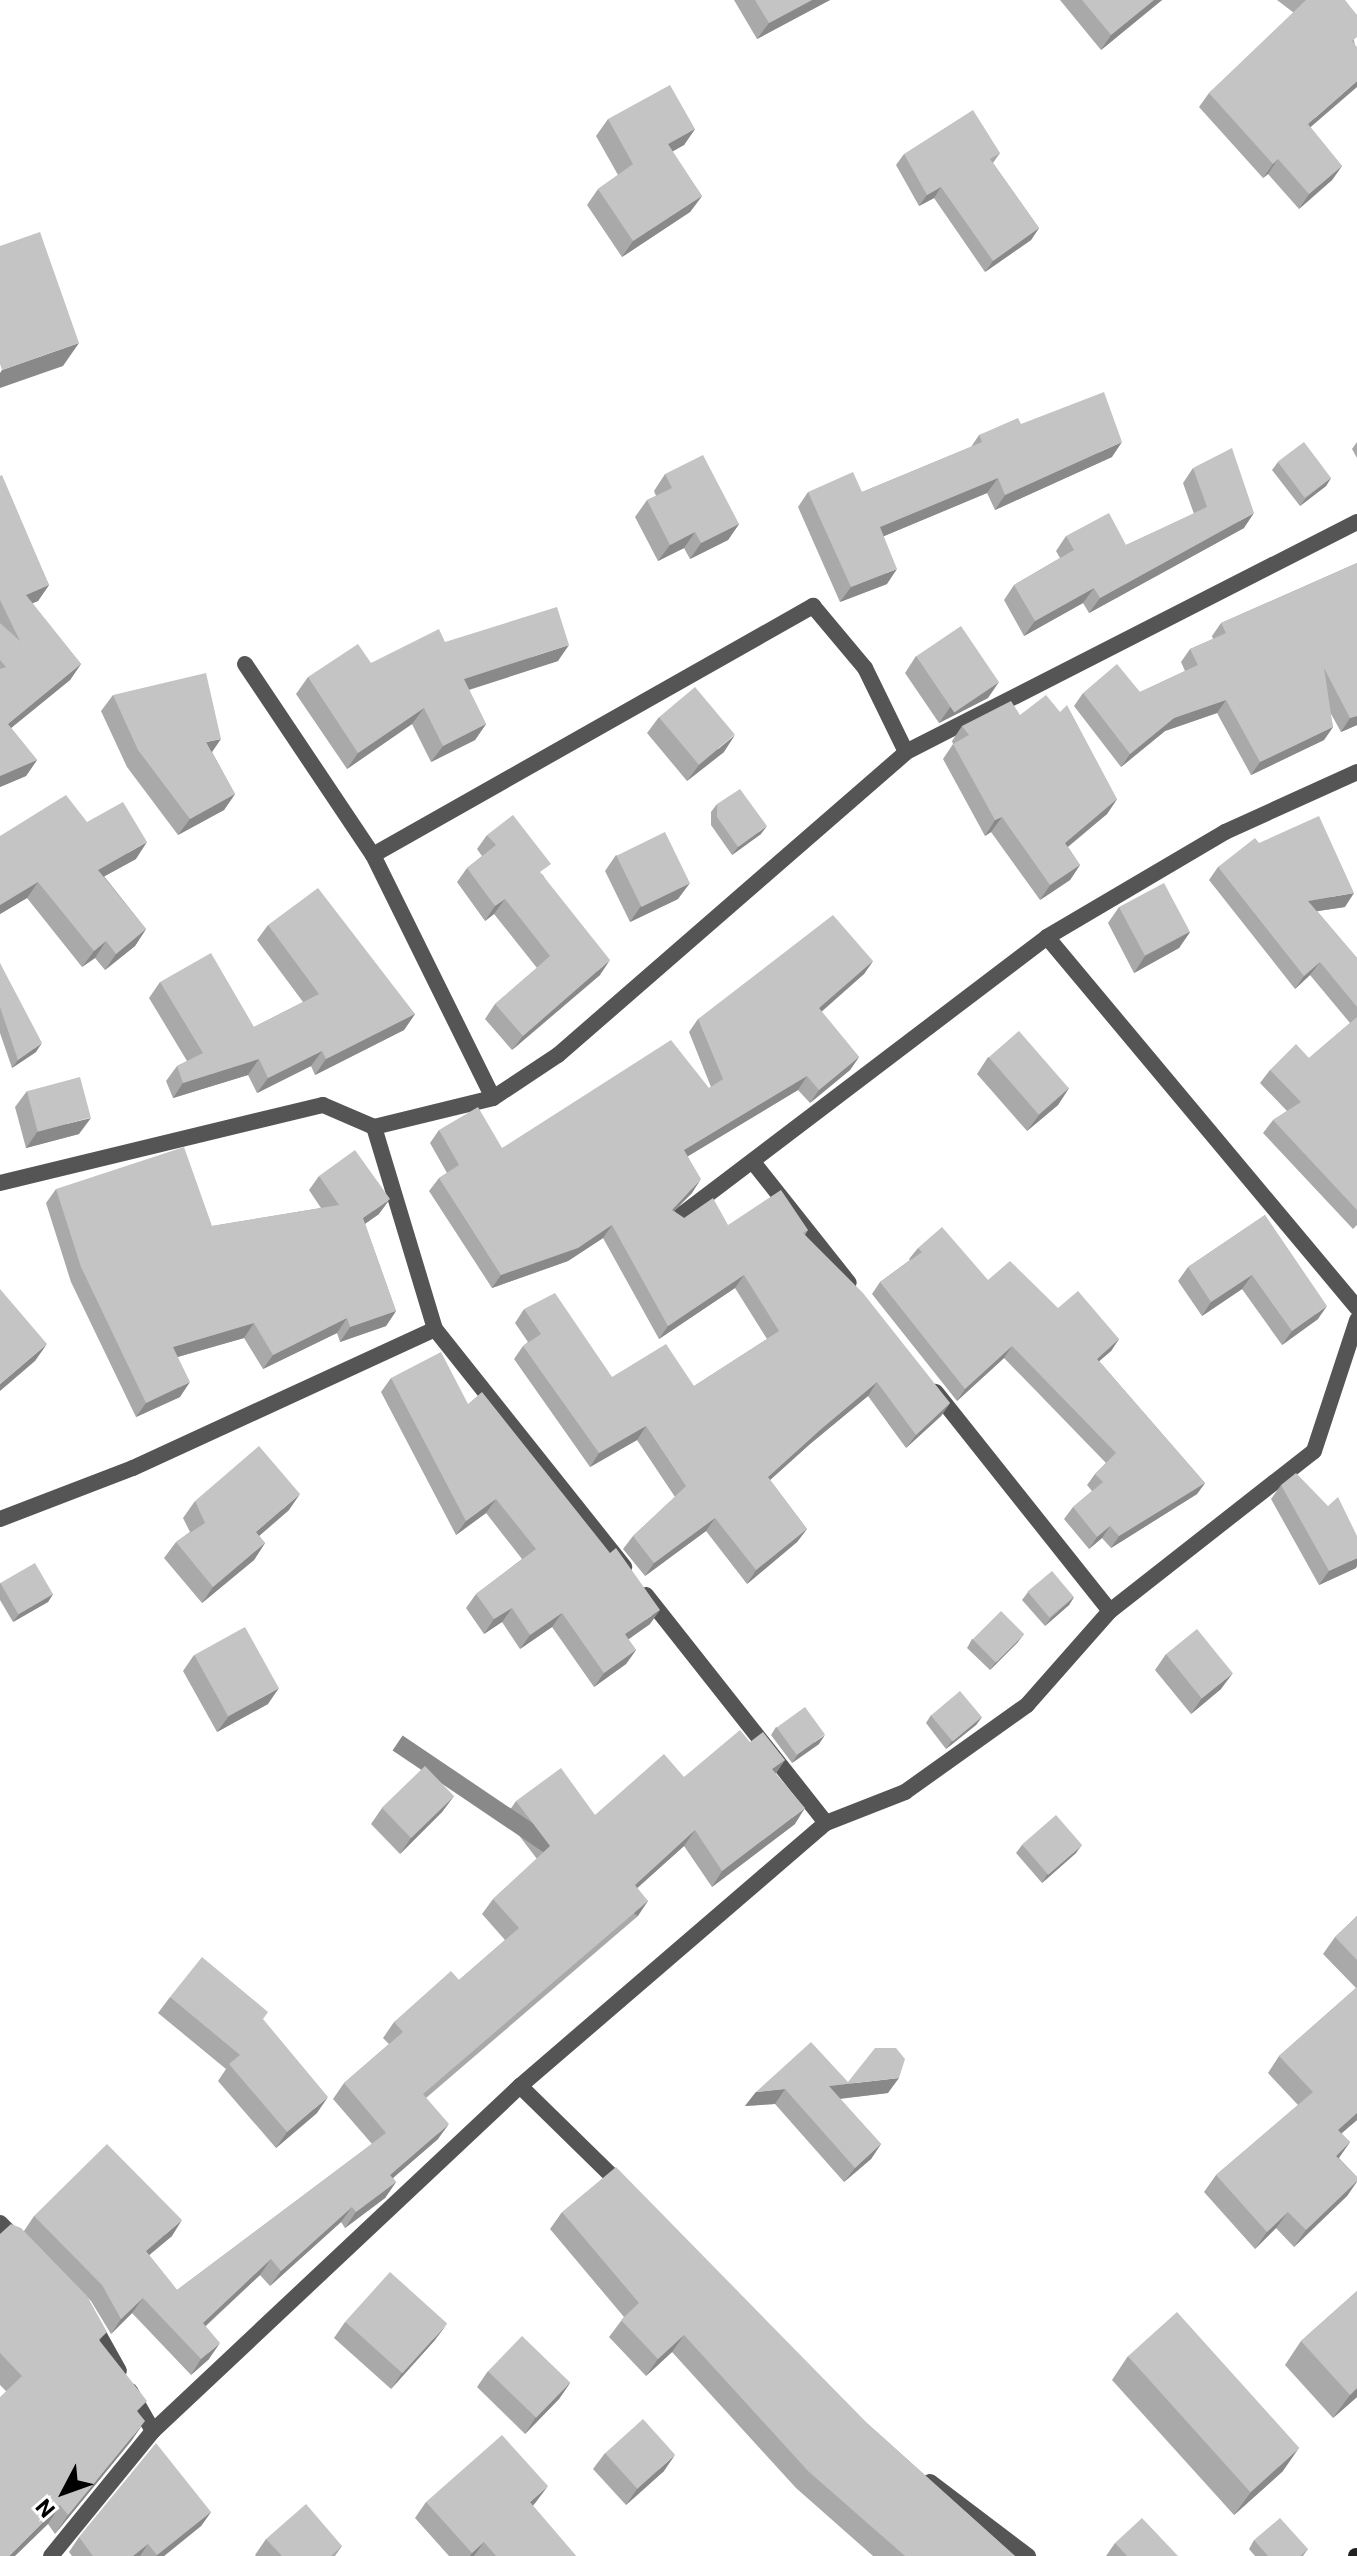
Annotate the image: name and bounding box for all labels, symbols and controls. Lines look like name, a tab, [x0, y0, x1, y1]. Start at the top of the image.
north arrow	[24, 2452, 104, 2532]
text: N	[31, 2494, 60, 2522]

